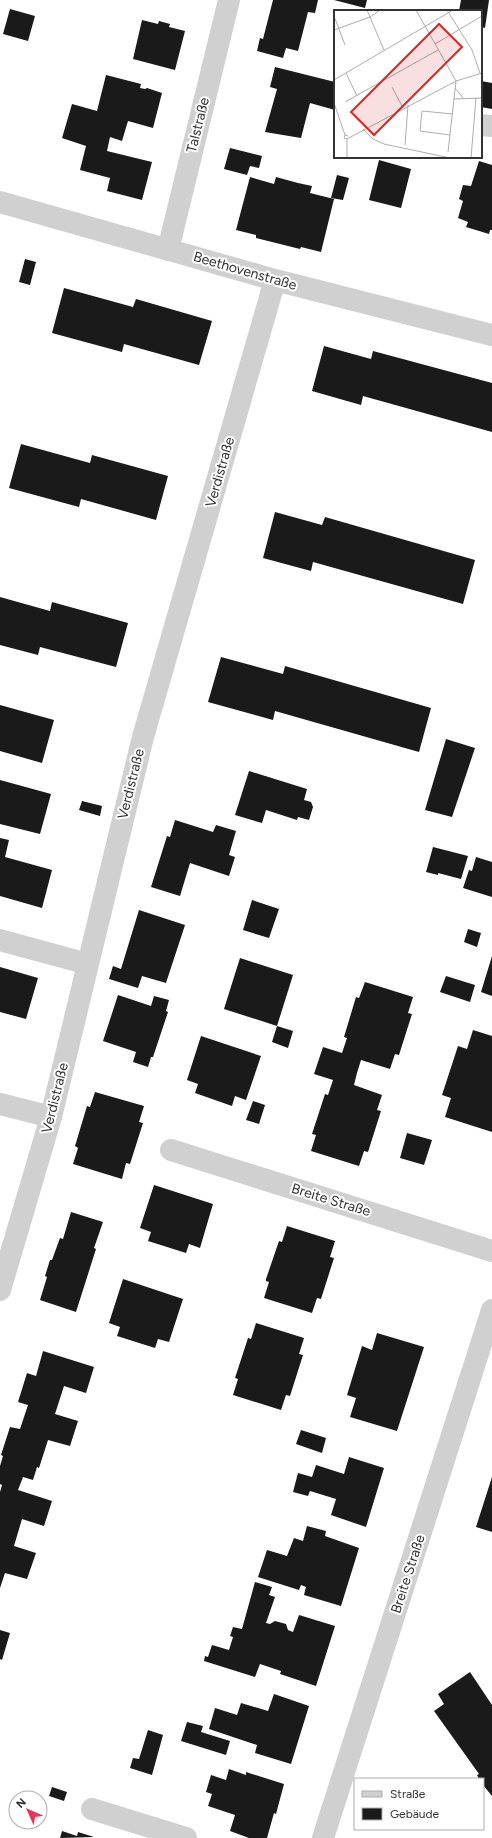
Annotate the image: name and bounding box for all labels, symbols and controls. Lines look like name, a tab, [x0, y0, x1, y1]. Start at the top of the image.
inset map	[334, 10, 482, 158]
street label: Talstraße	[183, 95, 213, 154]
street label: Beethovenstraße	[191, 248, 299, 294]
street label: Verdistraße	[202, 435, 238, 509]
street label: Verdistraße	[114, 747, 148, 821]
street label: Verdistraße	[38, 1061, 72, 1135]
street label: Breite Straße	[289, 1180, 373, 1220]
street label: Breite Straße	[387, 1532, 429, 1616]
legend	[354, 1778, 484, 1830]
text: Straße	[390, 1787, 426, 1801]
north arrow	[8, 1790, 48, 1830]
text: N	[14, 1796, 29, 1811]
text: Gebäude	[390, 1807, 440, 1821]

